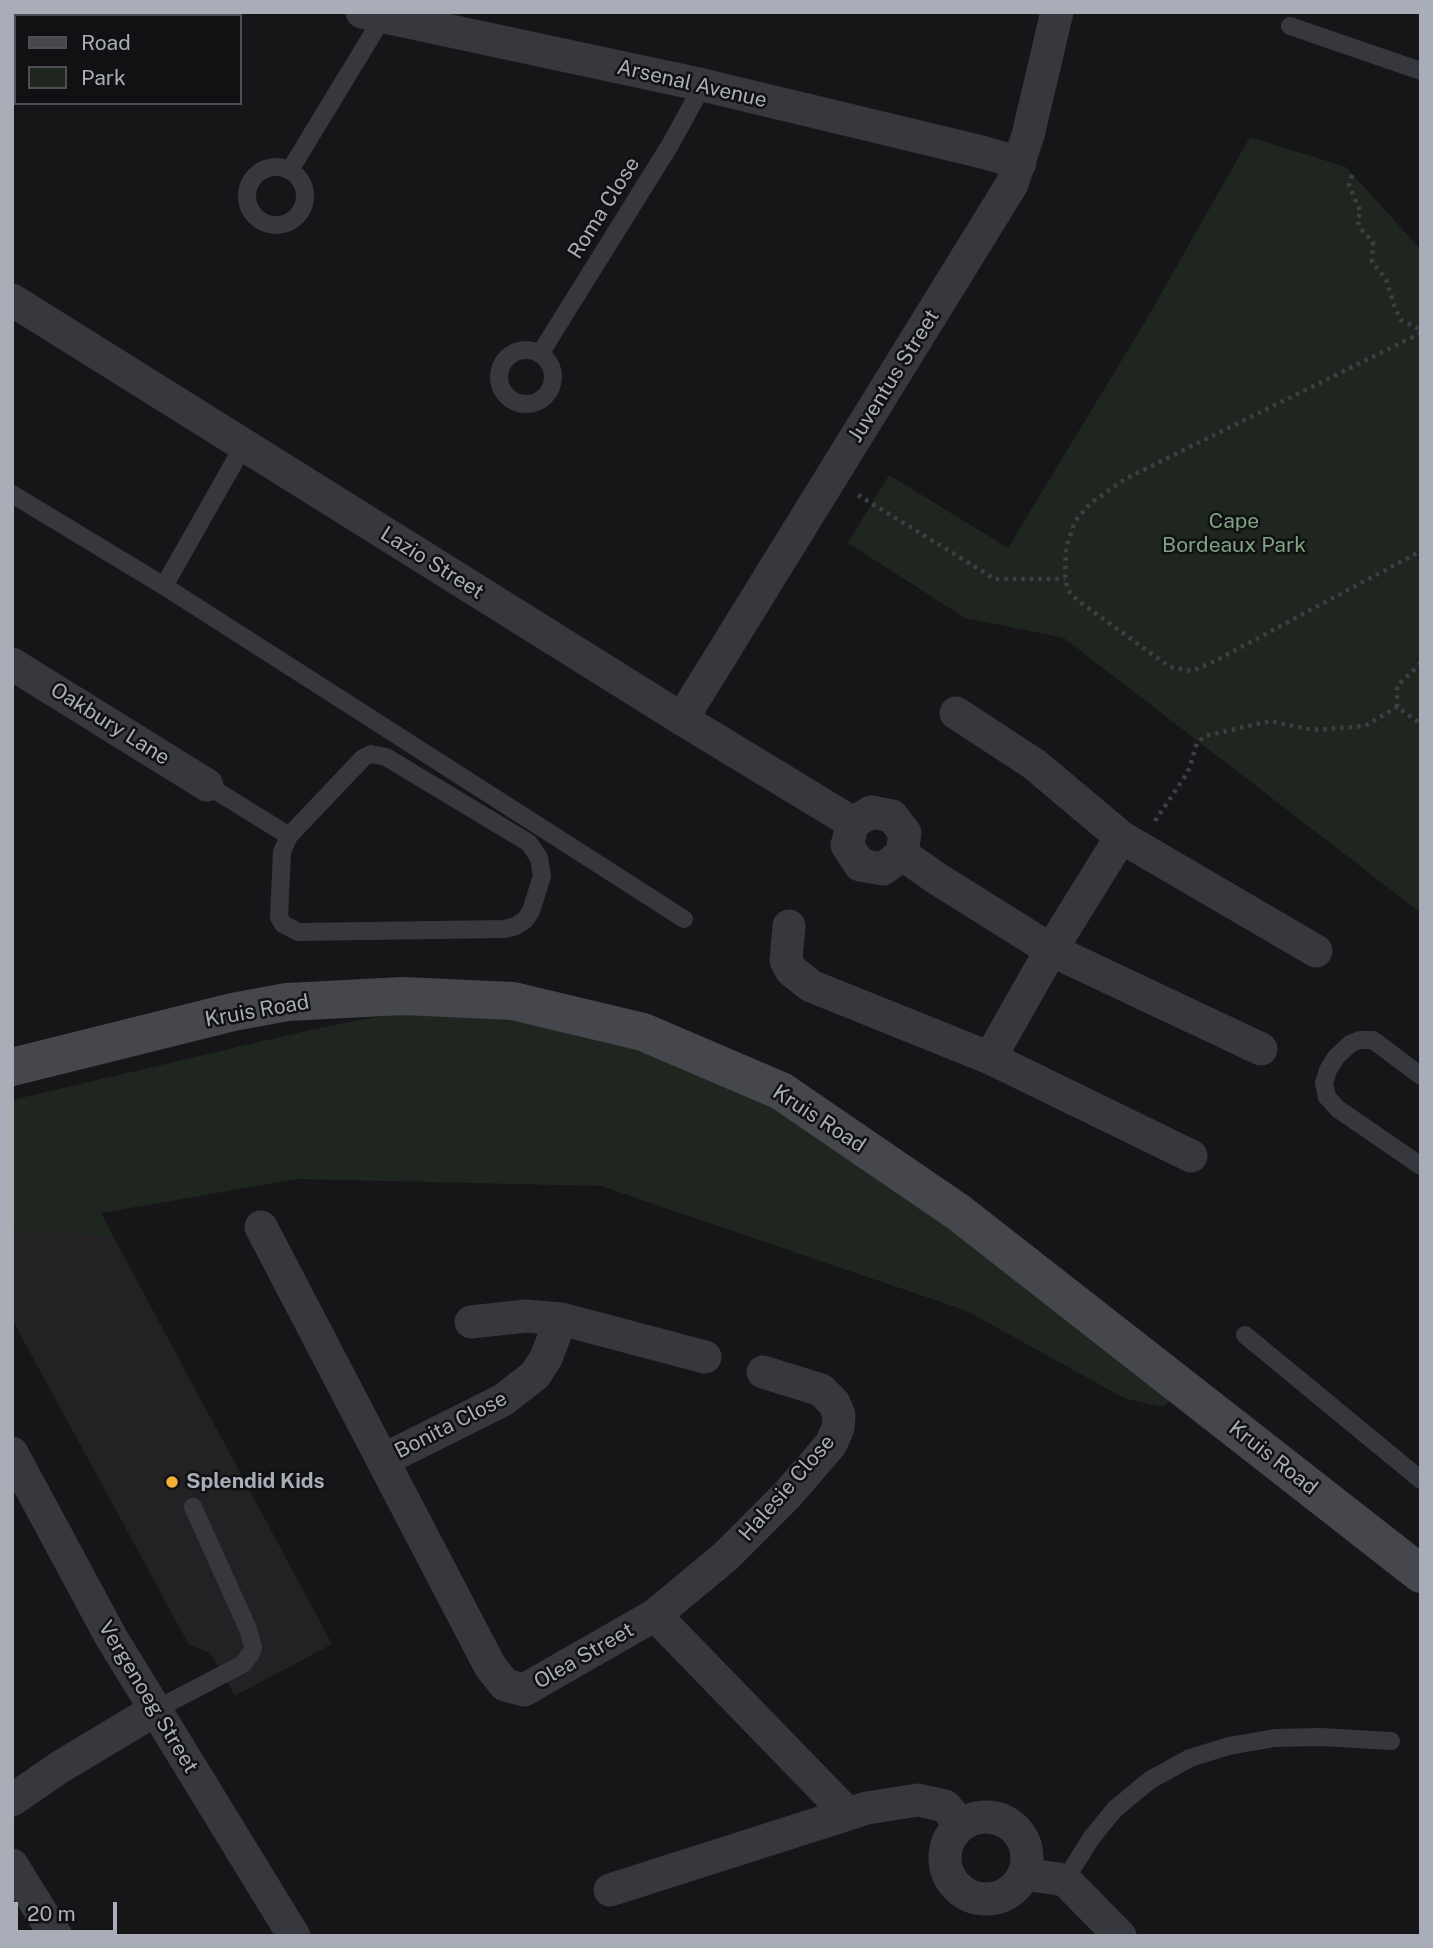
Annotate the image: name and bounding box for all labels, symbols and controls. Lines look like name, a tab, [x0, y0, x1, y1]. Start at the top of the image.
legend	[14, 14, 242, 105]
text: Road	[81, 30, 131, 55]
street label: Arsenal Avenue	[615, 55, 769, 113]
text: Park	[81, 65, 126, 90]
street label: Roma Close	[563, 152, 645, 264]
street label: Juventus Street	[843, 305, 945, 447]
park label: Cape Bordeaux Park	[1162, 509, 1306, 559]
street label: Lazio Street	[376, 521, 488, 605]
street label: Oakbury Lane	[46, 677, 174, 771]
street label: Kruis Road	[203, 989, 311, 1033]
street label: Kruis Road	[768, 1080, 870, 1158]
street label: Bonita Close	[391, 1386, 511, 1464]
street label: Kruis Road	[1224, 1416, 1322, 1500]
street label: Halesie Close	[734, 1430, 840, 1546]
place label: Splendid Kids	[186, 1469, 325, 1495]
marker: Splendid Kids	[164, 1474, 180, 1490]
street label: Vergenoeg Street	[93, 1616, 203, 1778]
street label: Olea Street	[530, 1617, 638, 1695]
scale bar	[18, 1888, 121, 1932]
text: 20 m	[27, 1901, 76, 1926]

